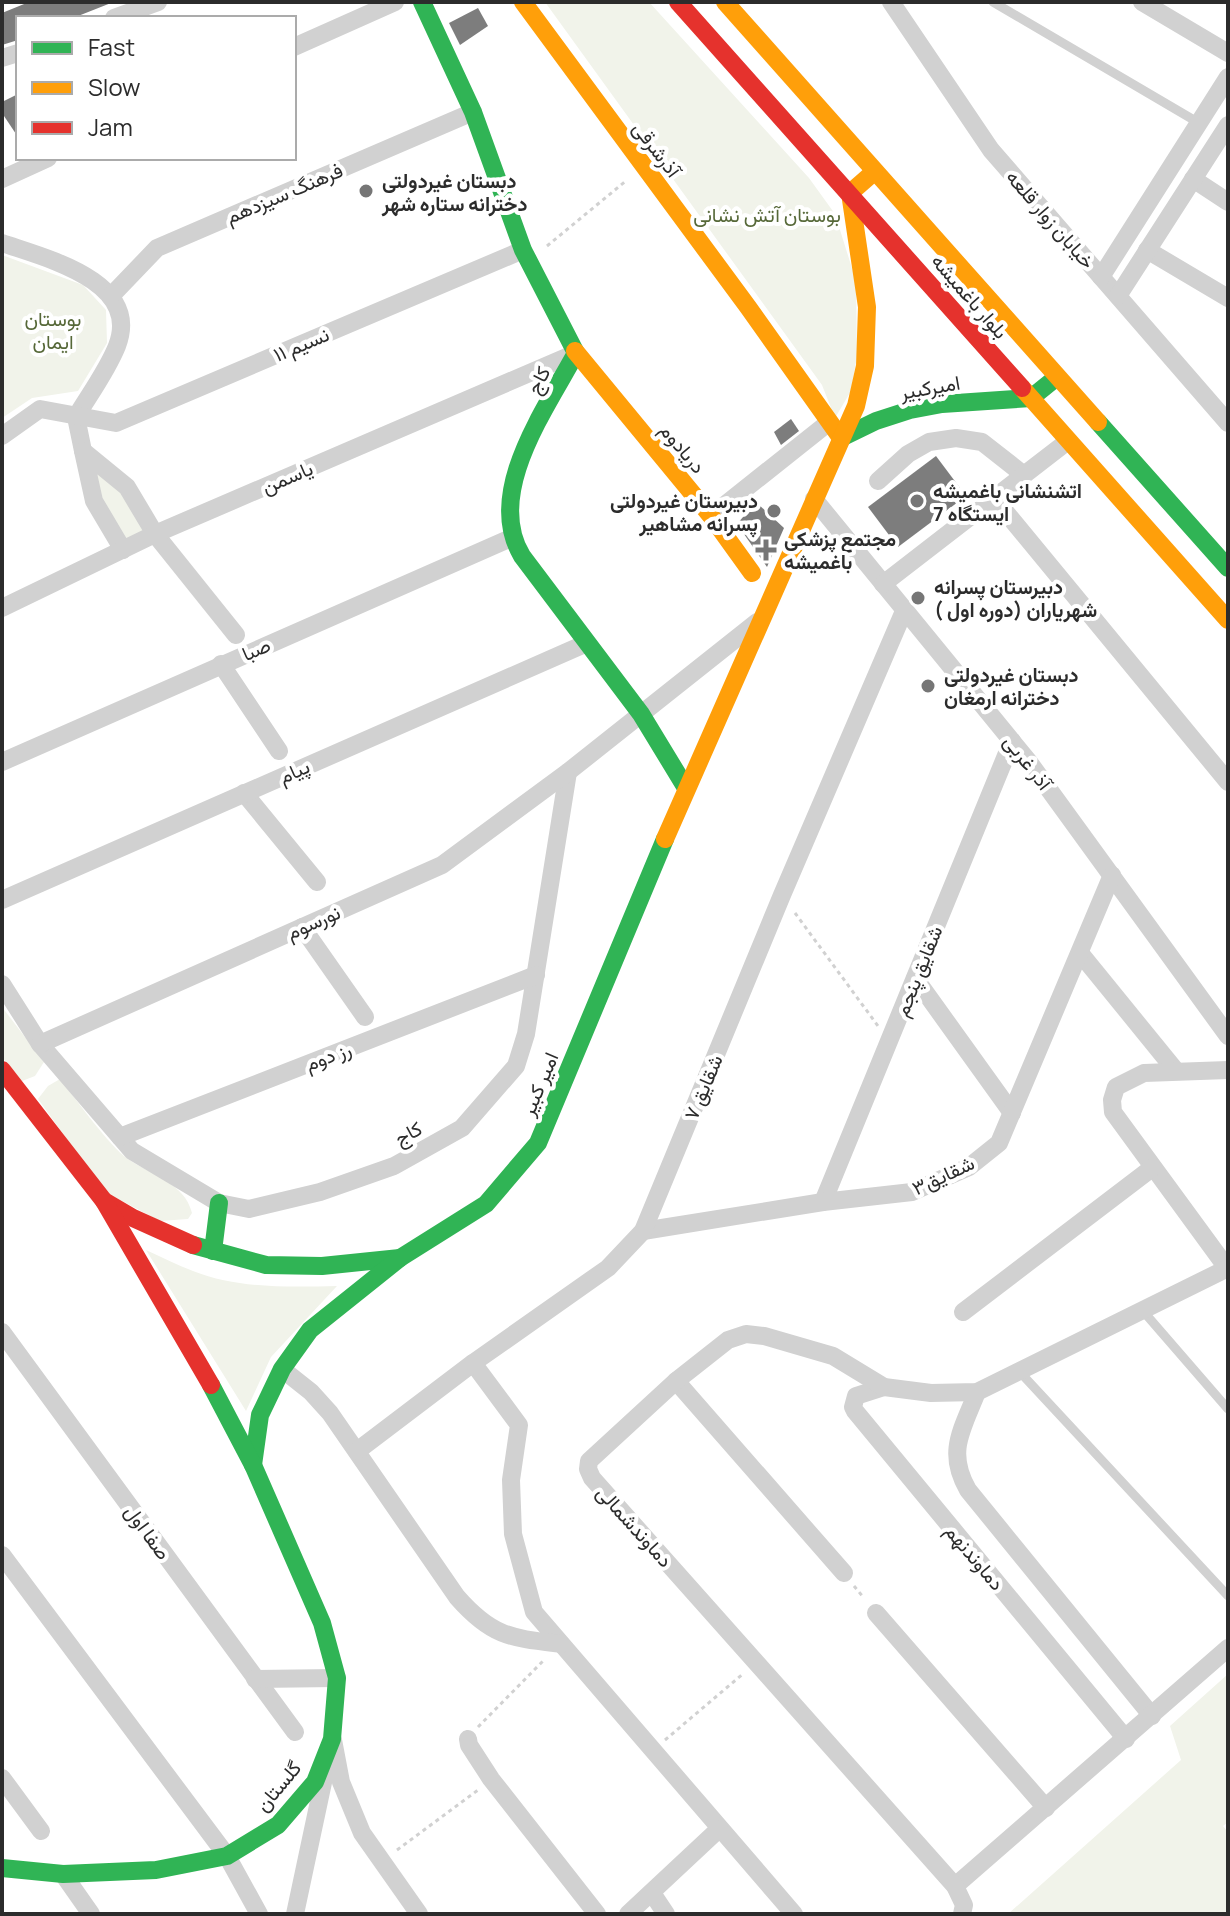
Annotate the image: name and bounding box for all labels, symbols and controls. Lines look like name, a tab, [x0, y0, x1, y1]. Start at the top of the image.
legend	[16, 16, 296, 160]
text: Fast	[88, 30, 135, 63]
text: Slow	[88, 70, 141, 103]
text: Jam	[88, 110, 133, 143]
street label: آذرشرقی	[627, 115, 688, 184]
street label: فرهنگ سیزدهم	[221, 156, 347, 230]
street label: خیابان زوار قلعه	[1001, 164, 1101, 274]
place label: دبستان غیردولتی دخترانه ستاره شهر	[381, 167, 527, 217]
marker: دبستان غیردولتی دخترانه ستاره شهر	[357, 182, 375, 200]
park label: بوستان آتش نشانی	[693, 201, 841, 228]
street label: بلوار باغمیشه	[926, 248, 1014, 344]
park label: بوستان ایمان	[25, 305, 82, 355]
street label: نسیم ۱۱	[269, 320, 333, 368]
street label: کاج	[520, 362, 557, 399]
street label: امیرکبیر	[897, 368, 962, 406]
street label: دریادوم	[654, 417, 712, 479]
street label: یاسمن	[257, 454, 317, 500]
place label: اتشنشانی باغمیشه ایستگاه 7	[933, 477, 1082, 527]
place label: دبیرستان غیردولتی پسرانه مشاهیر	[610, 487, 758, 538]
marker: اتشنشانی باغمیشه ایستگاه 7	[908, 492, 926, 510]
marker: دبیرستان غیردولتی پسرانه مشاهیر	[765, 502, 783, 520]
place label: مجتمع پزشکی باغمیشه	[784, 525, 896, 575]
marker: مجتمع پزشکی باغمیشه	[755, 539, 777, 561]
place label: دبیرستان پسرانه شهریاران (دوره اول )	[934, 573, 1097, 623]
marker: دبیرستان پسرانه شهریاران (دوره اول )	[909, 589, 927, 607]
street label: صبا	[237, 631, 275, 667]
place label: دبستان غیردولتی دخترانه ارمغان	[944, 661, 1079, 711]
marker: دبستان غیردولتی دخترانه ارمغان	[919, 677, 937, 695]
street label: آذر غربی	[998, 729, 1059, 796]
street label: پیام	[274, 752, 314, 791]
street label: نورسوم	[282, 898, 344, 946]
street label: شقایق پنجم	[888, 921, 949, 1021]
street label: رز دوم	[301, 1035, 355, 1077]
street label: امیر کبیر	[513, 1048, 564, 1121]
street label: شقایق ۷	[677, 1050, 729, 1124]
street label: کاج	[389, 1114, 427, 1152]
street label: شقایق۳	[907, 1149, 979, 1201]
street label: دماوندشمالی	[591, 1479, 679, 1573]
street label: صفا اول	[119, 1499, 177, 1565]
street label: دماوندنهم	[939, 1518, 1011, 1596]
street label: گلستان	[249, 1755, 307, 1817]

